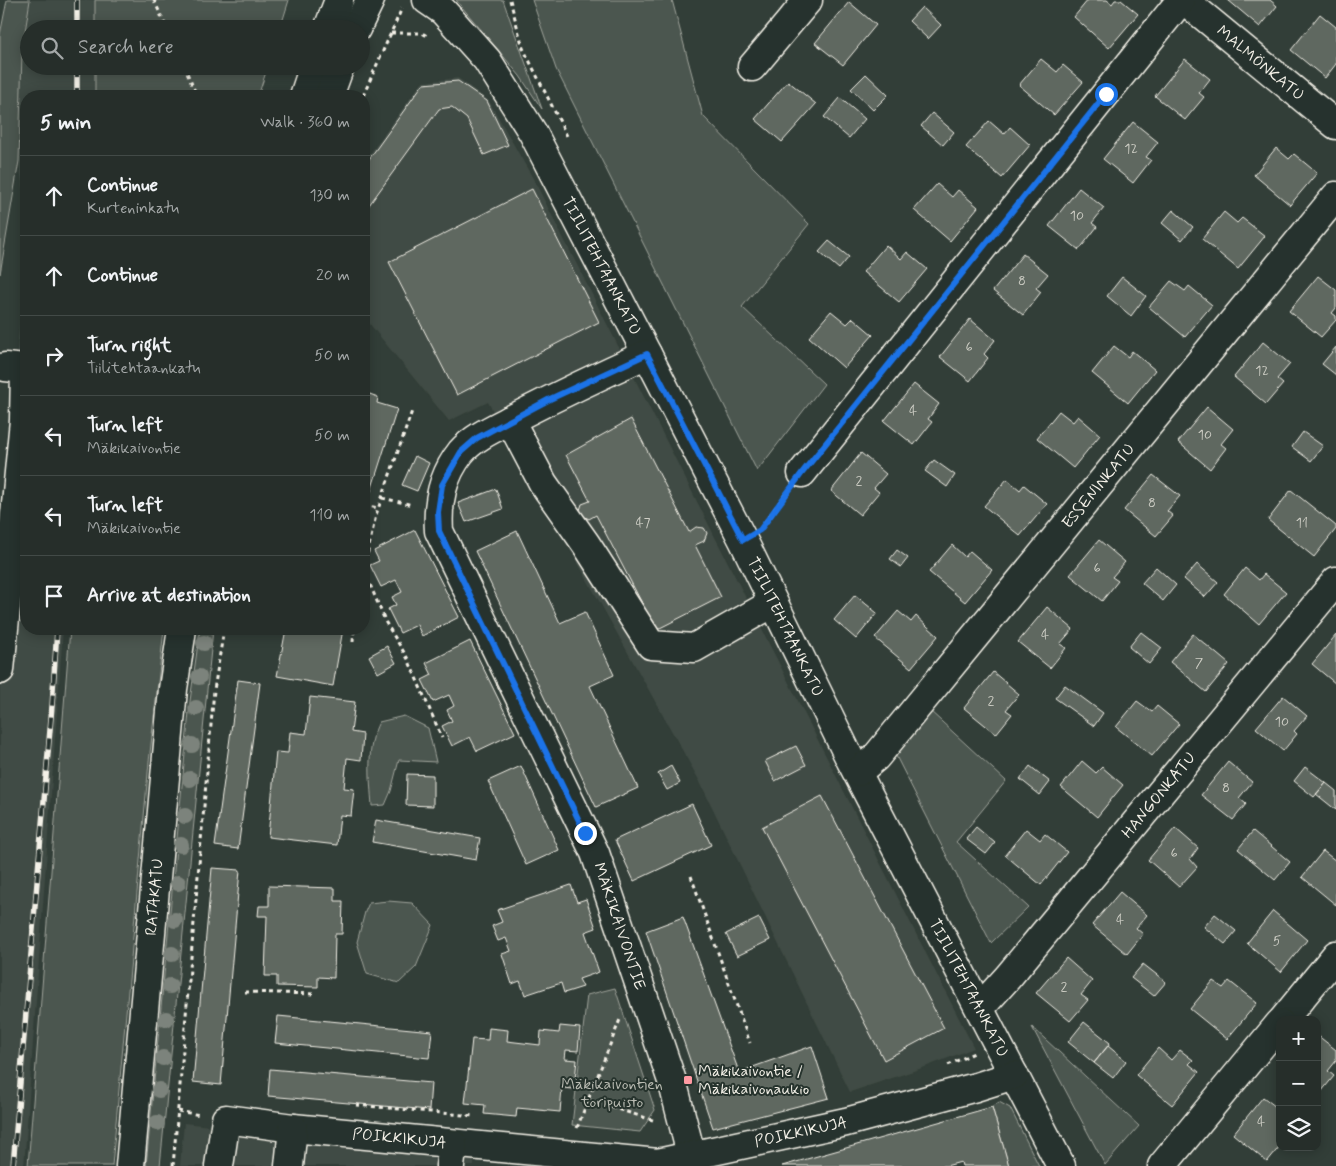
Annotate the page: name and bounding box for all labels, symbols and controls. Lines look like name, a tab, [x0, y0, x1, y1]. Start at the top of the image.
search box	[20, 20, 370, 75]
street label: MALMÖNKATU	[1212, 21, 1309, 105]
icon: search	[38, 34, 66, 62]
text: Search here	[78, 35, 174, 60]
route start	[1095, 83, 1118, 106]
text: 5 min	[40, 109, 92, 137]
text: Walk · 360 m	[260, 112, 350, 133]
house number: 12	[1124, 140, 1138, 158]
text: Continue	[87, 173, 158, 198]
icon: ahead	[40, 182, 68, 210]
text: 130 m	[309, 185, 350, 206]
street label: TIILITEHTAANKATU	[557, 193, 646, 339]
text: Kurteninkatu	[87, 198, 179, 219]
house number: 10	[1070, 207, 1084, 225]
icon: ahead	[40, 262, 68, 290]
text: Continue	[87, 263, 158, 288]
text: 20 m	[316, 265, 350, 286]
house number: 8	[1018, 272, 1026, 290]
text: Turn right	[87, 333, 171, 358]
house number: 6	[965, 338, 973, 356]
icon: right	[40, 342, 68, 370]
text: 50 m	[314, 345, 350, 366]
text: Tiilitehtaankatu	[87, 358, 201, 379]
house number: 12	[1255, 362, 1269, 380]
house number: 4	[909, 402, 917, 420]
text: Turn left	[87, 413, 163, 438]
icon: left	[40, 422, 68, 450]
text: 50 m	[314, 425, 350, 446]
house number: 10	[1198, 426, 1212, 444]
text: Mäkikaivontie	[87, 438, 181, 459]
street label: ESSENINKATU	[1057, 439, 1139, 533]
house number: 2	[856, 472, 863, 490]
text: Turn left	[87, 493, 163, 518]
house number: 8	[1148, 494, 1156, 512]
icon: left	[40, 502, 68, 530]
text: 110 m	[309, 505, 350, 526]
house number: 47	[635, 514, 651, 532]
house number: 11	[1296, 514, 1308, 532]
text: Mäkikaivontie	[87, 518, 181, 539]
street label: TIILITEHTAANKATU	[742, 553, 828, 700]
house number: 6	[1093, 559, 1101, 577]
icon: arrive	[40, 582, 68, 610]
text: Arrive at destination	[87, 583, 251, 608]
house number: 4	[1041, 626, 1049, 644]
house number: 7	[1195, 654, 1204, 672]
house number: 2	[988, 692, 995, 710]
house number: 10	[1275, 713, 1289, 731]
street label: HANGONKATU	[1117, 748, 1200, 842]
house number: 8	[1222, 779, 1230, 797]
route end	[574, 822, 597, 845]
house number: 6	[1170, 844, 1178, 862]
street label: RATAKATU	[140, 858, 168, 937]
street label: MÄKIKAIVONTIE	[588, 860, 651, 993]
house number: 4	[1116, 911, 1124, 929]
street label: TIILITEHTAANKATU	[924, 915, 1013, 1061]
house number: 5	[1273, 932, 1281, 950]
house number: 2	[1061, 978, 1068, 996]
map controls	[1276, 1016, 1321, 1151]
button: +	[1276, 1016, 1321, 1061]
place label: Mäkikaivontie / Mäkikaivonaukio	[698, 1061, 809, 1100]
button: −	[1276, 1061, 1321, 1106]
park label: Mäkikaivontien toripuisto	[561, 1074, 663, 1113]
marker: Mäkikaivontie / Mäkikaivonaukio	[682, 1074, 694, 1086]
button: layers	[1276, 1106, 1321, 1151]
street label: POIKKIKUJA	[753, 1112, 849, 1152]
house number: 4	[1257, 1113, 1265, 1131]
street label: POIKKIKUJA	[351, 1123, 447, 1153]

